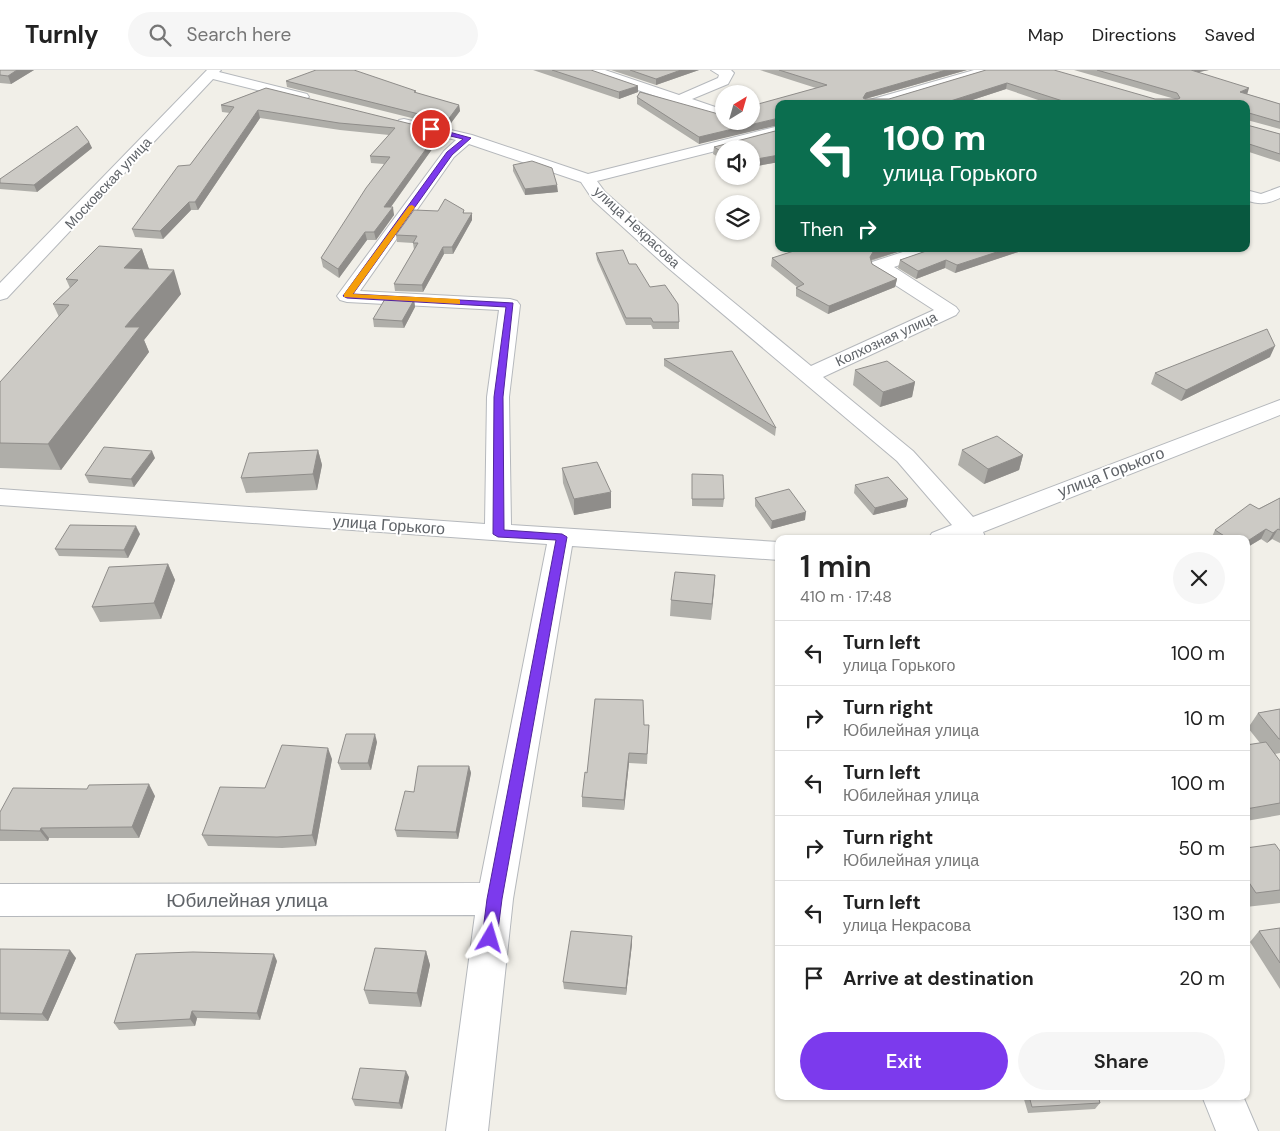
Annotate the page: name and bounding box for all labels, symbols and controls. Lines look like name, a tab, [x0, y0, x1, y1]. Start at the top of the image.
search box	[128, 12, 478, 57]
text: Turnly	[25, 19, 98, 50]
icon: search	[146, 21, 174, 49]
text: Search here	[186, 22, 291, 47]
text: Map	[1028, 23, 1064, 47]
text: Directions	[1092, 23, 1177, 47]
text: Saved	[1205, 23, 1255, 47]
north arrow	[715, 85, 760, 130]
map controls	[715, 85, 760, 240]
pin	[410, 108, 452, 150]
icon: arrive	[417, 115, 445, 143]
text: 100 m	[883, 115, 986, 161]
icon: left	[800, 120, 865, 185]
street label: Московская улица	[61, 133, 155, 233]
button: sound	[715, 140, 760, 185]
text: улица Горького	[883, 159, 1038, 188]
street label: улица Некрасова	[590, 182, 684, 272]
button: layers	[715, 195, 760, 240]
icon: right	[853, 215, 881, 243]
text: Then	[800, 217, 843, 242]
street label: Колхозная улица	[832, 308, 940, 370]
street label: улица Горького	[1055, 442, 1167, 502]
street label: улица Горького	[332, 511, 446, 539]
text: 1 min	[800, 547, 872, 586]
button: close	[1173, 552, 1225, 604]
text: 410 m · 17:48	[800, 586, 892, 607]
text: Turn left	[843, 630, 921, 655]
icon: left	[800, 639, 828, 667]
text: 100 m	[1171, 641, 1225, 666]
text: улица Горького	[843, 655, 955, 676]
text: Turn right	[843, 695, 933, 720]
icon: right	[800, 704, 828, 732]
text: 10 m	[1184, 706, 1225, 731]
text: Юбилейная улица	[843, 720, 979, 741]
text: Turn left	[843, 760, 921, 785]
icon: left	[800, 769, 828, 797]
text: 100 m	[1171, 771, 1225, 796]
text: Юбилейная улица	[843, 785, 979, 806]
text: Turn right	[843, 825, 933, 850]
icon: right	[800, 834, 828, 862]
text: 50 m	[1178, 836, 1225, 861]
text: Юбилейная улица	[843, 850, 979, 871]
street label: Юбилейная улица	[166, 888, 328, 913]
text: Turn left	[843, 890, 921, 915]
icon: left	[800, 899, 828, 927]
text: 130 m	[1173, 901, 1225, 926]
position arrow	[463, 911, 515, 963]
text: улица Некрасова	[843, 915, 971, 936]
icon: arrive	[800, 964, 828, 992]
text: Arrive at destination	[843, 966, 1034, 991]
text: 20 m	[1179, 966, 1225, 991]
button: Exit	[800, 1032, 1008, 1090]
button: Share	[1018, 1032, 1225, 1090]

